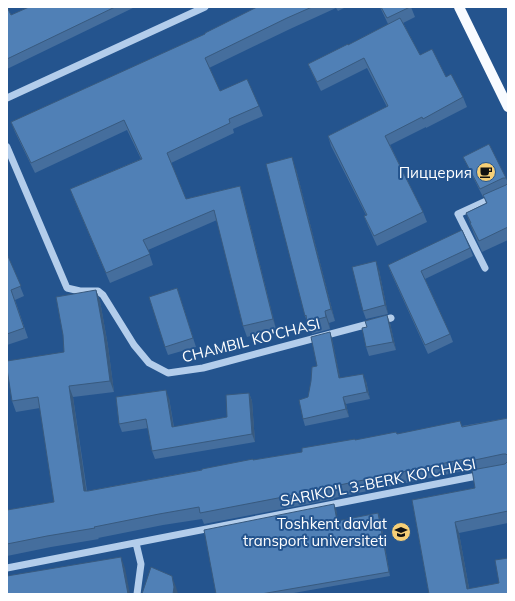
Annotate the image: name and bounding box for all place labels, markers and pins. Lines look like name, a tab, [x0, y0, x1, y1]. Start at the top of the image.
cafe icon: Пиццерия	[475, 161, 497, 183]
place label: Пиццерия	[399, 163, 472, 182]
place label: Toshkent davlat transport universiteti	[243, 514, 387, 550]
school or university icon: Toshkent davlat transport universiteti	[390, 521, 412, 543]

